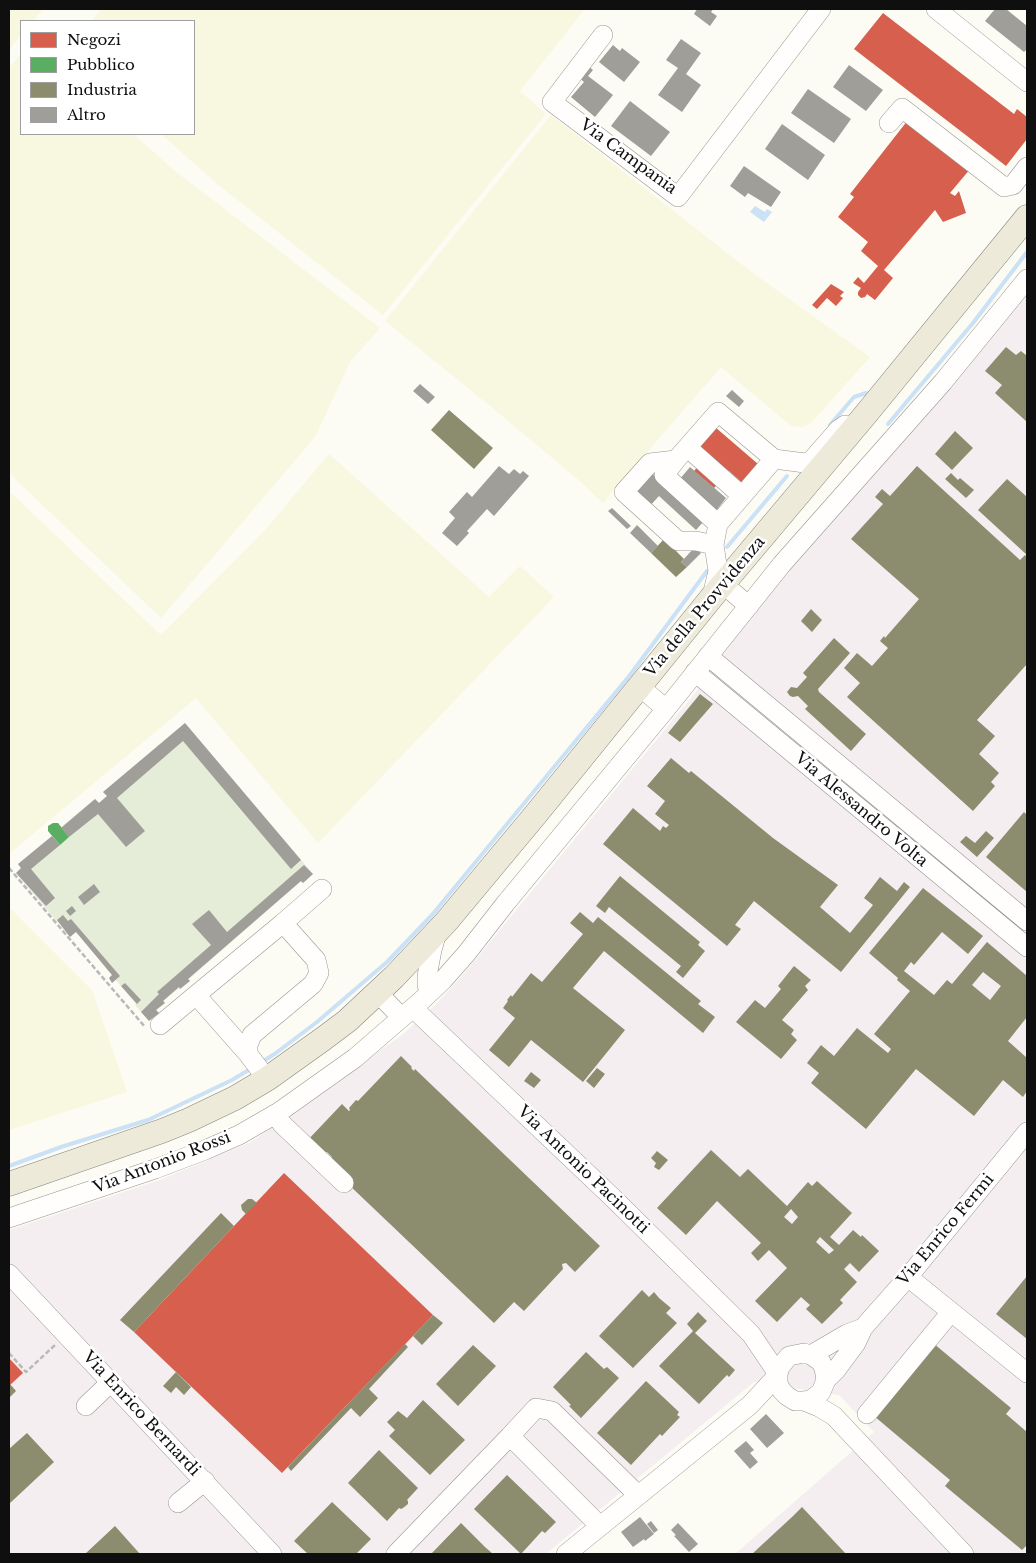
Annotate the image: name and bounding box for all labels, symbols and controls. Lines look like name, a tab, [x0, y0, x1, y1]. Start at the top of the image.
legend	[20, 20, 195, 135]
text: Negozi	[67, 30, 121, 49]
text: Pubblico	[67, 55, 135, 74]
text: Industria	[67, 80, 137, 99]
text: Altro	[67, 105, 106, 124]
street label: Via Campania	[576, 115, 680, 199]
street label: Via della Provvidenza	[641, 533, 769, 681]
street label: Via Alessandro Volta	[791, 749, 931, 871]
street label: Via Antonio Pacinotti	[513, 1102, 653, 1238]
street label: Via Antonio Rossi	[91, 1128, 233, 1198]
street label: Via Enrico Fermi	[894, 1170, 998, 1290]
street label: Via Enrico Bernardi	[78, 1348, 204, 1480]

